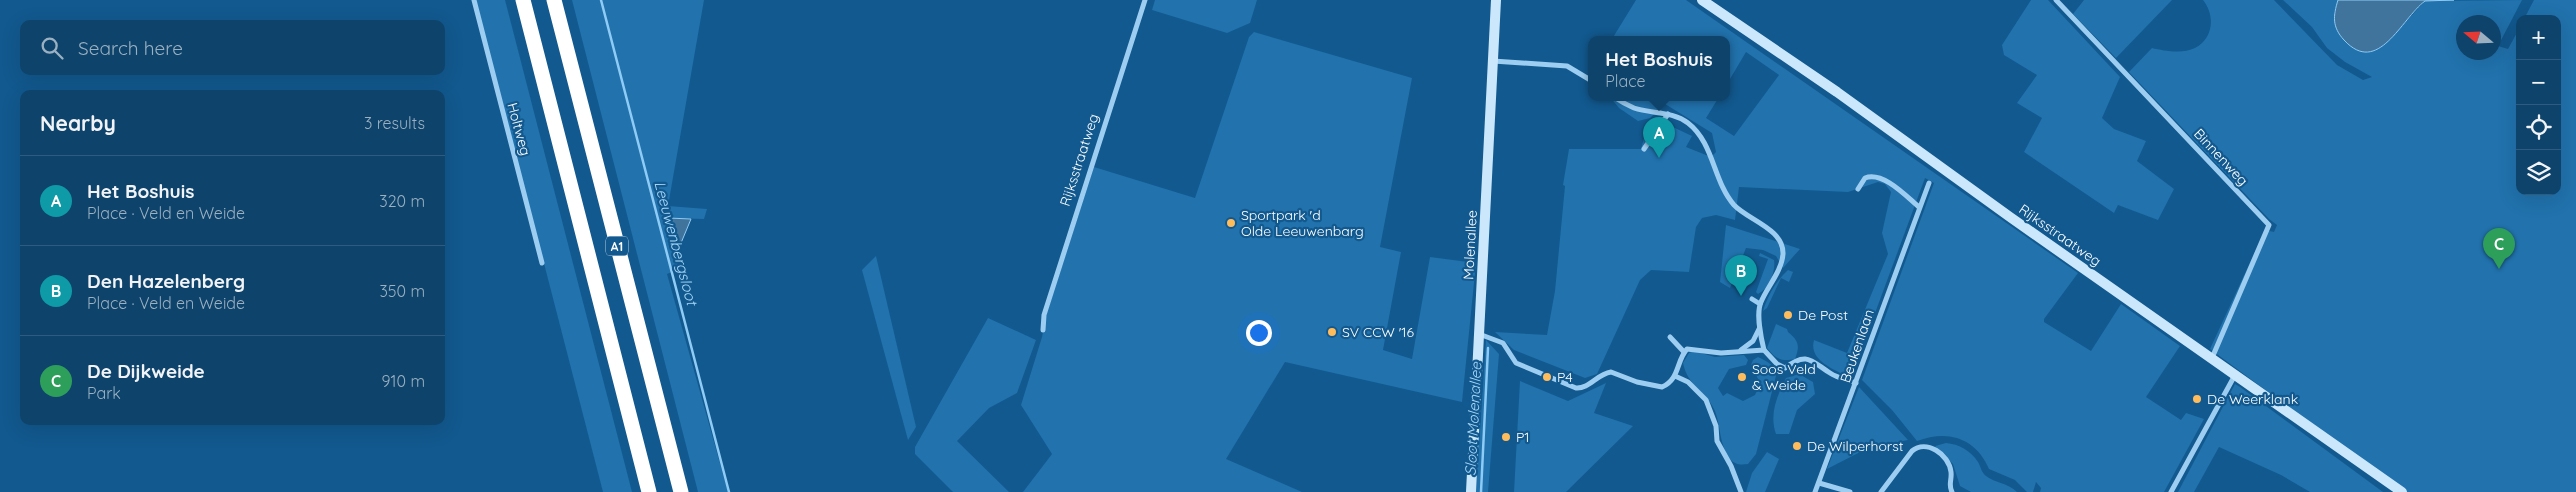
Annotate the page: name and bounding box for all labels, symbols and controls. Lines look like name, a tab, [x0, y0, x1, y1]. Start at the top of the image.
north arrow	[2456, 15, 2501, 60]
map controls	[2516, 15, 2561, 195]
button: +	[2516, 15, 2561, 60]
search box	[20, 20, 445, 75]
icon: search	[38, 34, 66, 62]
text: Search here	[78, 36, 183, 60]
popup	[1588, 36, 1730, 101]
text: Het Boshuis	[1605, 47, 1713, 71]
button: −	[2516, 60, 2561, 105]
text: Place	[1605, 71, 1646, 91]
street label: Holtweg	[503, 101, 535, 157]
button: locate	[2516, 105, 2561, 150]
text: Nearby	[40, 110, 116, 136]
street label: Rijksstraatweg	[1056, 111, 1102, 209]
text: 3 results	[364, 113, 425, 133]
pin: A	[1643, 117, 1675, 158]
street label: Binnenweg	[2190, 125, 2252, 189]
button: layers	[2516, 150, 2561, 195]
text: Het Boshuis	[87, 179, 194, 203]
water label: Leeuwenbergsloot	[650, 179, 702, 309]
text: A	[51, 191, 61, 211]
text: 320 m	[379, 191, 425, 211]
street label: Rijksstraatweg	[2015, 200, 2105, 270]
text: Place · Veld en Weide	[87, 203, 245, 223]
place label: Sportpark 'd Olde Leeuwenbarg	[1241, 206, 1364, 240]
street label: Molenallee	[1459, 210, 1481, 280]
marker: Sportpark 'd Olde Leeuwenbarg	[1225, 217, 1237, 229]
pin: C	[2483, 228, 2515, 269]
road number: A1	[606, 237, 628, 256]
pin: B	[1725, 255, 1757, 296]
text: Den Hazelenberg	[87, 269, 245, 293]
text: B	[51, 281, 61, 301]
text: 350 m	[379, 281, 425, 301]
text: Place · Veld en Weide	[87, 293, 245, 313]
place label: De Post	[1798, 306, 1848, 324]
street label: Beukenlaan	[1836, 307, 1878, 385]
marker: De Post	[1782, 309, 1794, 321]
your location	[1246, 320, 1272, 346]
place label: SV CCW '16	[1342, 323, 1415, 341]
marker: SV CCW '16	[1326, 326, 1338, 338]
text: De Dijkweide	[87, 359, 205, 383]
place label: Soos Veld & Weide	[1752, 360, 1816, 394]
water label: Sloot Molenallee	[1461, 361, 1485, 476]
place label: P4	[1557, 368, 1573, 386]
text: C	[51, 371, 61, 391]
text: 910 m	[382, 371, 425, 391]
marker: P4	[1541, 371, 1553, 383]
marker: Soos Veld & Weide	[1736, 371, 1748, 383]
text: Park	[87, 383, 121, 403]
place label: De Weerklank	[2207, 390, 2298, 408]
marker: De Weerklank	[2191, 393, 2203, 405]
place label: P1	[1516, 428, 1530, 446]
marker: P1	[1500, 431, 1512, 443]
place label: De Wilperhorst	[1807, 437, 1904, 455]
marker: De Wilperhorst	[1791, 440, 1803, 452]

